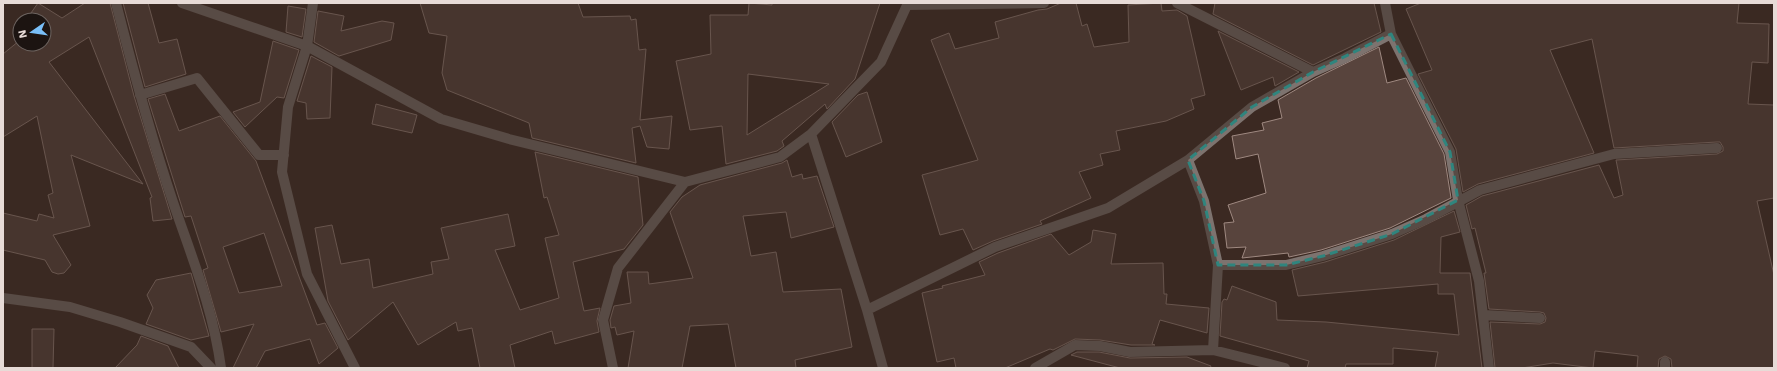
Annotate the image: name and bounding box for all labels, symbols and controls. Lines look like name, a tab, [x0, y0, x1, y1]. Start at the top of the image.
north arrow	[12, 12, 52, 52]
text: N	[15, 29, 30, 40]

